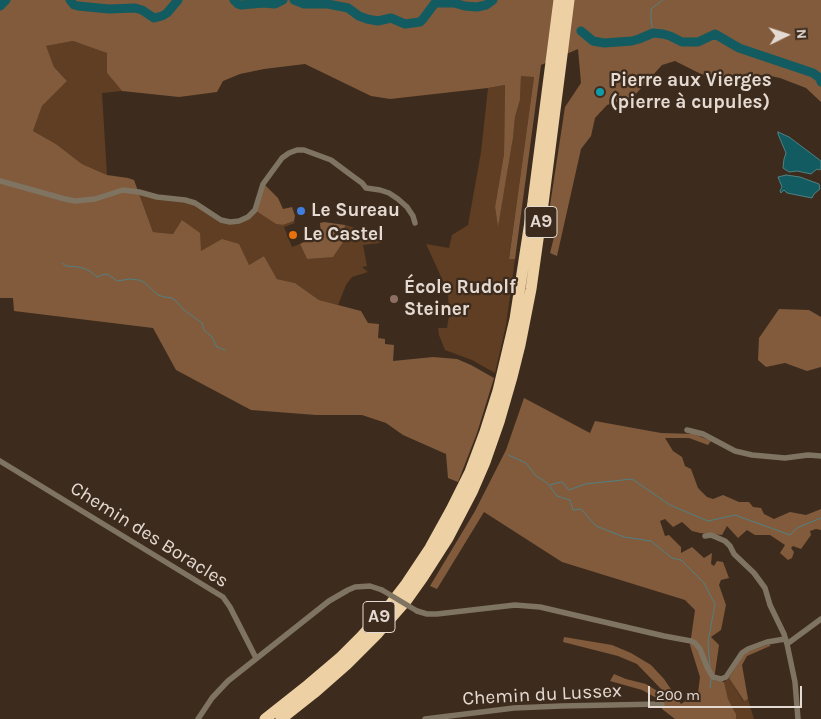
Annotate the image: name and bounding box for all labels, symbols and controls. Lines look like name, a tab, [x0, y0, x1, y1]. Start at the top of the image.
north arrow	[761, 10, 811, 60]
text: N	[793, 28, 810, 40]
place label: Pierre aux Vierges (pierre à cupules)	[610, 70, 772, 114]
marker: Pierre aux Vierges (pierre à cupules)	[594, 86, 606, 98]
place label: Le Sureau	[311, 200, 400, 222]
marker: Le Sureau	[295, 205, 307, 217]
road number: A9	[525, 206, 557, 238]
place label: Le Castel	[303, 224, 384, 246]
marker: Le Castel	[287, 229, 299, 241]
place label: École Rudolf Steiner	[404, 277, 516, 321]
marker: École Rudolf Steiner	[388, 293, 400, 305]
street label: Chemin des Boracles	[66, 477, 232, 593]
road number: A9	[363, 602, 395, 632]
scale bar	[651, 676, 805, 708]
street label: Chemin du Lussex	[462, 679, 622, 711]
text: 200 m	[656, 686, 700, 704]

